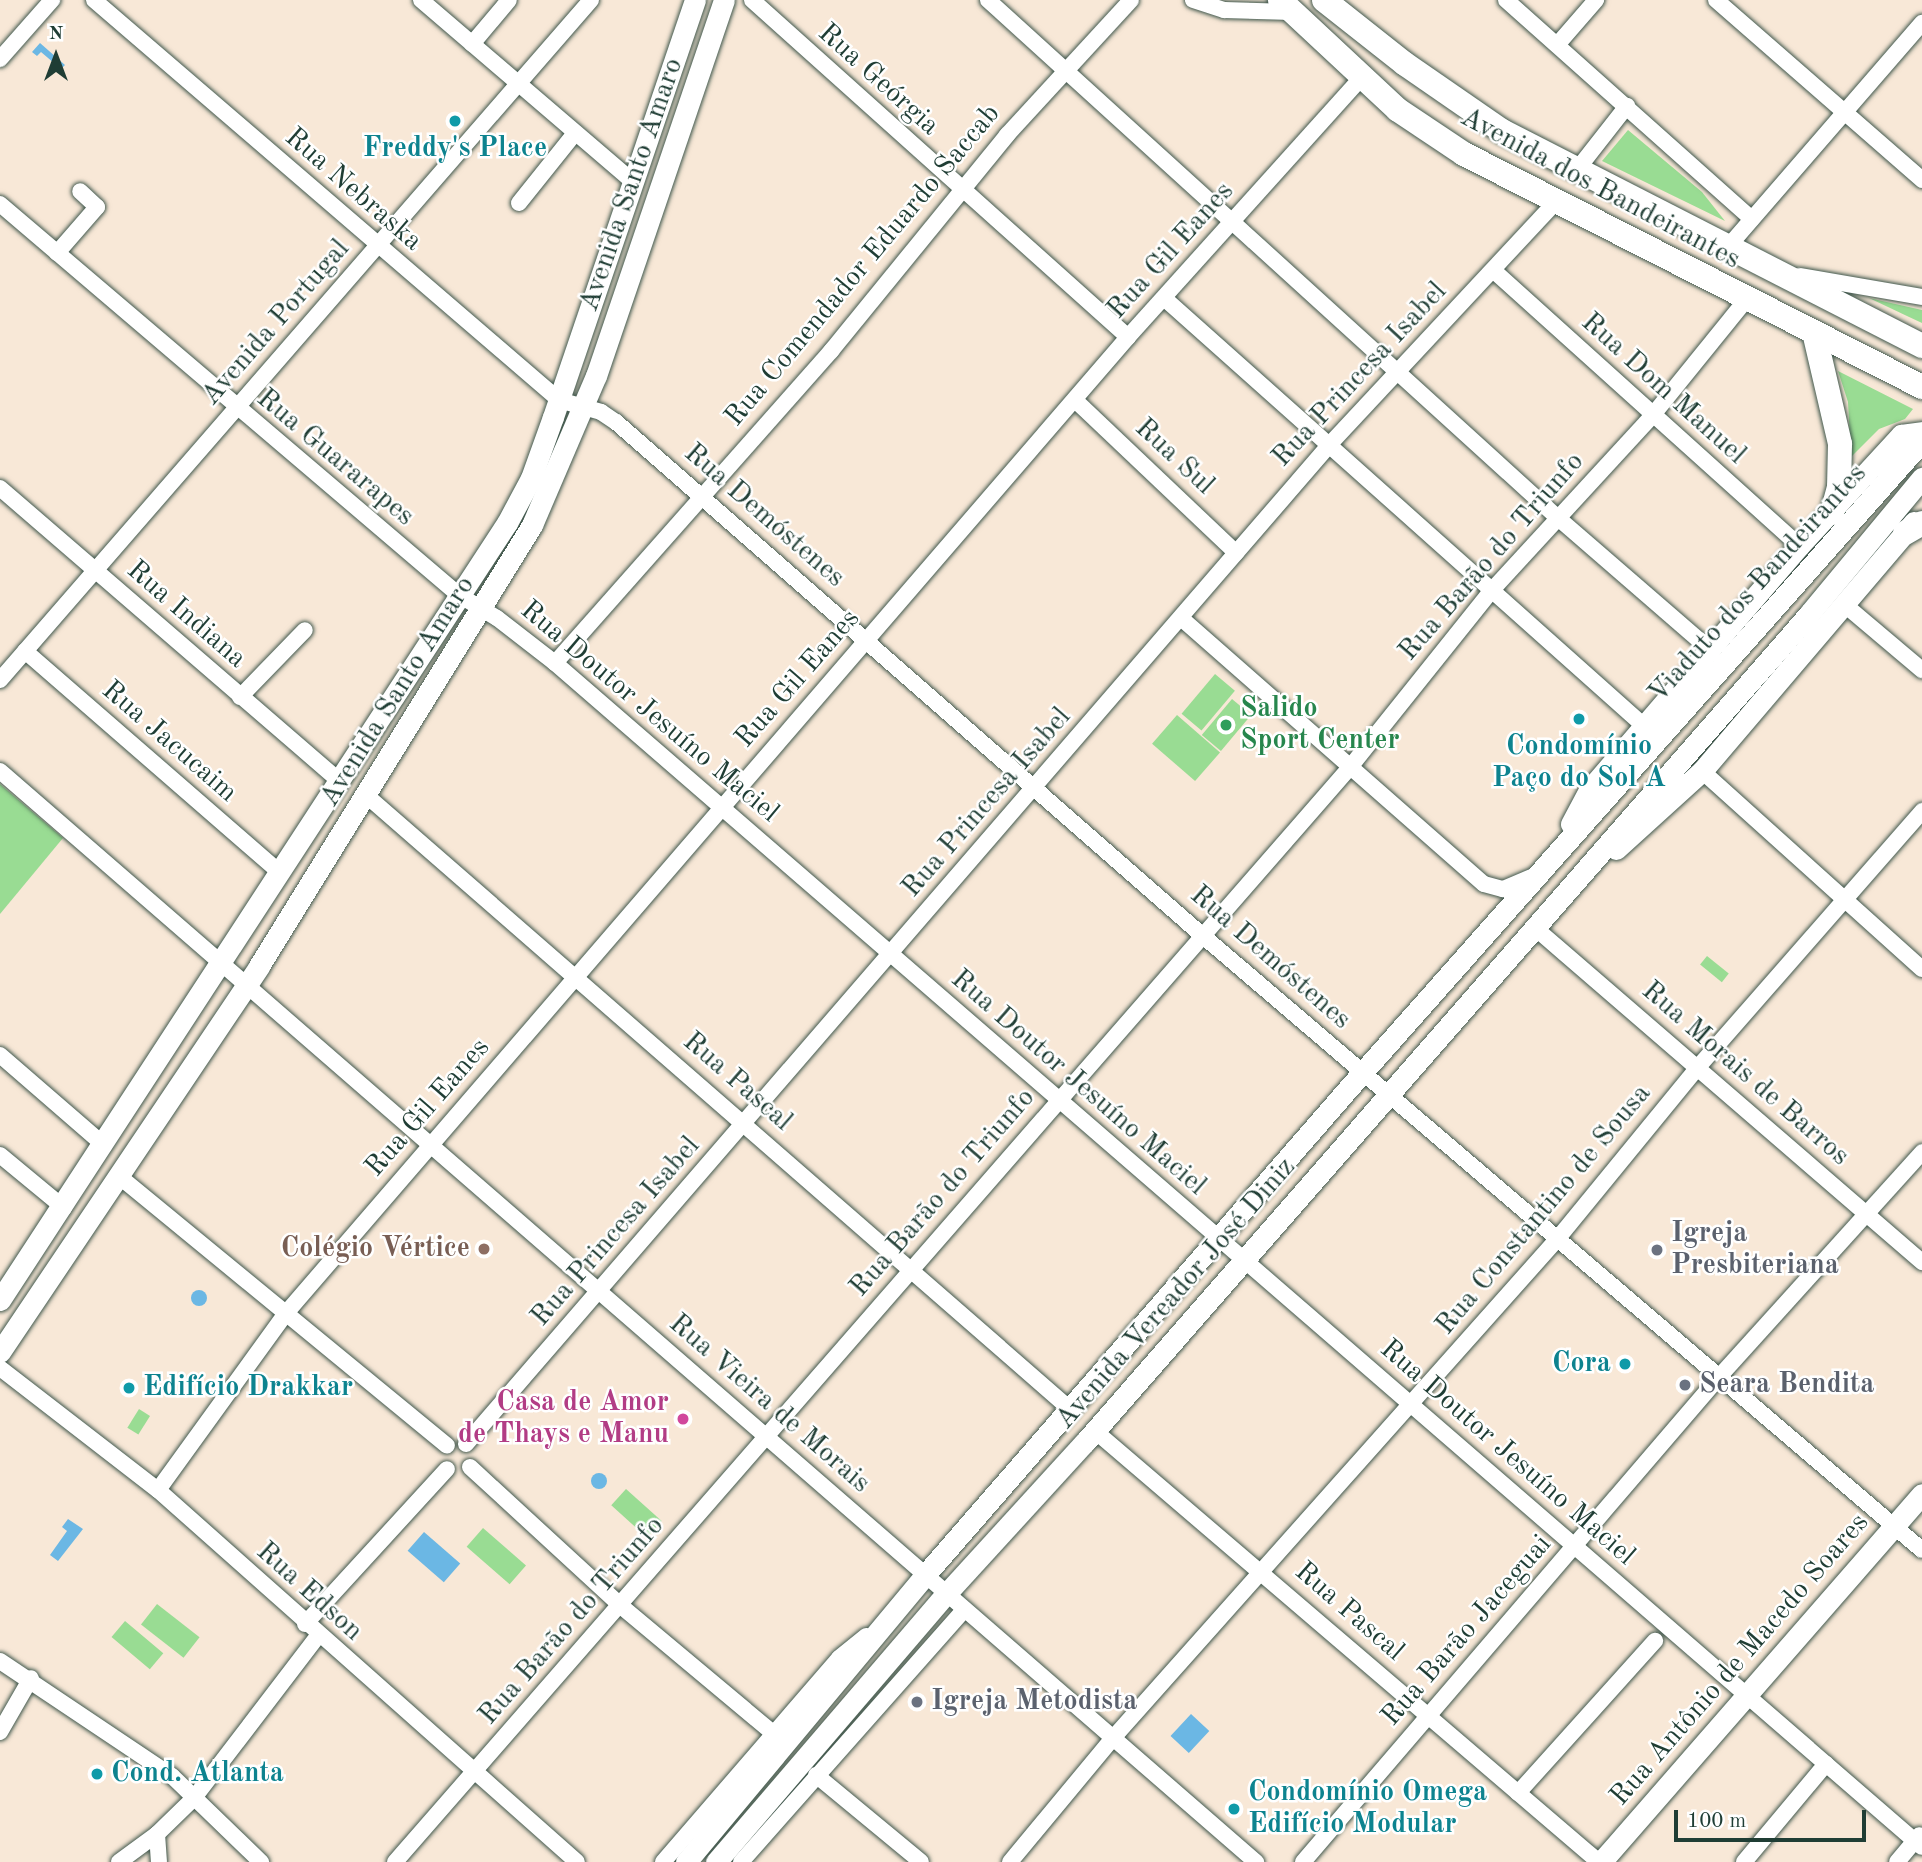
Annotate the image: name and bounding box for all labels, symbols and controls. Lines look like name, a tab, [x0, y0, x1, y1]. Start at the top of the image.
street label: Rua Geórgia	[810, 17, 946, 143]
north arrow	[21, 21, 91, 91]
text: N	[49, 25, 63, 44]
street label: Avenida Santo Amaro	[573, 54, 691, 316]
street label: Rua Comendador Eduardo Saccab	[718, 98, 1008, 434]
street label: Avenida dos Bandeirantes	[1454, 101, 1746, 277]
marker: Freddy's Place	[447, 113, 463, 129]
street label: Rua Nebraska	[277, 121, 429, 259]
place label: Freddy's Place	[363, 132, 547, 166]
street label: Rua Gil Eanes	[1101, 175, 1241, 327]
street label: Avenida Portugal	[195, 233, 357, 413]
street label: Rua Princesa Isabel	[1266, 276, 1454, 474]
street label: Rua Dom Manuel	[1574, 306, 1752, 472]
street label: Rua Guararapes	[249, 382, 421, 534]
street label: Rua Sul	[1127, 412, 1221, 502]
street label: Rua Demóstenes	[677, 437, 851, 595]
street label: Rua Barão do Triunfo	[1392, 446, 1592, 668]
street label: Viaduto dos Bandeirantes	[1642, 458, 1874, 710]
street label: Rua Indiana	[119, 554, 253, 676]
street label: Avenida Santo Amaro	[313, 570, 483, 814]
street label: Rua Doutor Jesuíno Maciel	[513, 594, 785, 830]
street label: Rua Gil Eanes	[729, 603, 867, 755]
street label: Rua Jacucaim	[94, 674, 244, 810]
place label: Salido Sport Center	[1240, 692, 1400, 758]
street label: Rua Princesa Isabel	[895, 701, 1079, 905]
marker: Condomínio Paço do Sol A	[1571, 711, 1587, 727]
marker: Salido Sport Center	[1218, 717, 1234, 733]
place label: Condomínio Paço do Sol A	[1492, 730, 1666, 796]
street label: Rua Demóstenes	[1183, 879, 1357, 1037]
street label: Rua Doutor Jesuíno Maciel	[943, 963, 1213, 1203]
street label: Rua Morais de Barros	[1634, 975, 1856, 1173]
street label: Rua Pascal	[675, 1025, 799, 1139]
street label: Rua Gil Eanes	[359, 1032, 497, 1184]
street label: Rua Constantino de Sousa	[1429, 1078, 1659, 1342]
street label: Rua Barão do Triunfo	[843, 1082, 1043, 1304]
street label: Rua Princesa Isabel	[524, 1130, 708, 1334]
street label: Avenida Vereador José Diniz	[1049, 1151, 1303, 1437]
place label: Igreja Presbiteriana	[1671, 1217, 1839, 1283]
place label: Colégio Vértice	[281, 1232, 470, 1266]
marker: Colégio Vértice	[476, 1241, 492, 1257]
marker: Igreja Presbiteriana	[1649, 1242, 1665, 1258]
street label: Rua Vieira de Morais	[661, 1307, 877, 1501]
street label: Rua Doutor Jesuíno Maciel	[1372, 1333, 1642, 1573]
place label: Cora	[1552, 1347, 1611, 1381]
marker: Cora	[1617, 1356, 1633, 1372]
place label: Seara Bendita	[1699, 1368, 1874, 1402]
place label: Edifício Drakkar	[143, 1371, 353, 1405]
marker: Seara Bendita	[1677, 1377, 1693, 1393]
marker: Edifício Drakkar	[121, 1380, 137, 1396]
place label: Casa de Amor de Thays e Manu	[458, 1386, 669, 1452]
marker: Casa de Amor de Thays e Manu	[675, 1411, 691, 1427]
street label: Rua Antônio de Macedo Soares	[1604, 1507, 1876, 1813]
street label: Rua Barão do Triunfo	[472, 1510, 672, 1732]
street label: Rua Barão Jaceguai	[1375, 1529, 1559, 1733]
street label: Rua Edson	[249, 1535, 369, 1649]
street label: Rua Pascal	[1287, 1555, 1411, 1669]
place label: Igreja Metodista	[931, 1685, 1137, 1719]
marker: Igreja Metodista	[909, 1694, 925, 1710]
place label: Cond. Atlanta	[111, 1757, 284, 1791]
marker: Cond. Atlanta	[89, 1766, 105, 1782]
place label: Condomínio Omega Edifício Modular	[1248, 1776, 1487, 1842]
scale bar	[1677, 1796, 1870, 1840]
marker: Condomínio Omega Edifício Modular	[1226, 1801, 1242, 1817]
text: 100 m	[1687, 1811, 1746, 1832]

